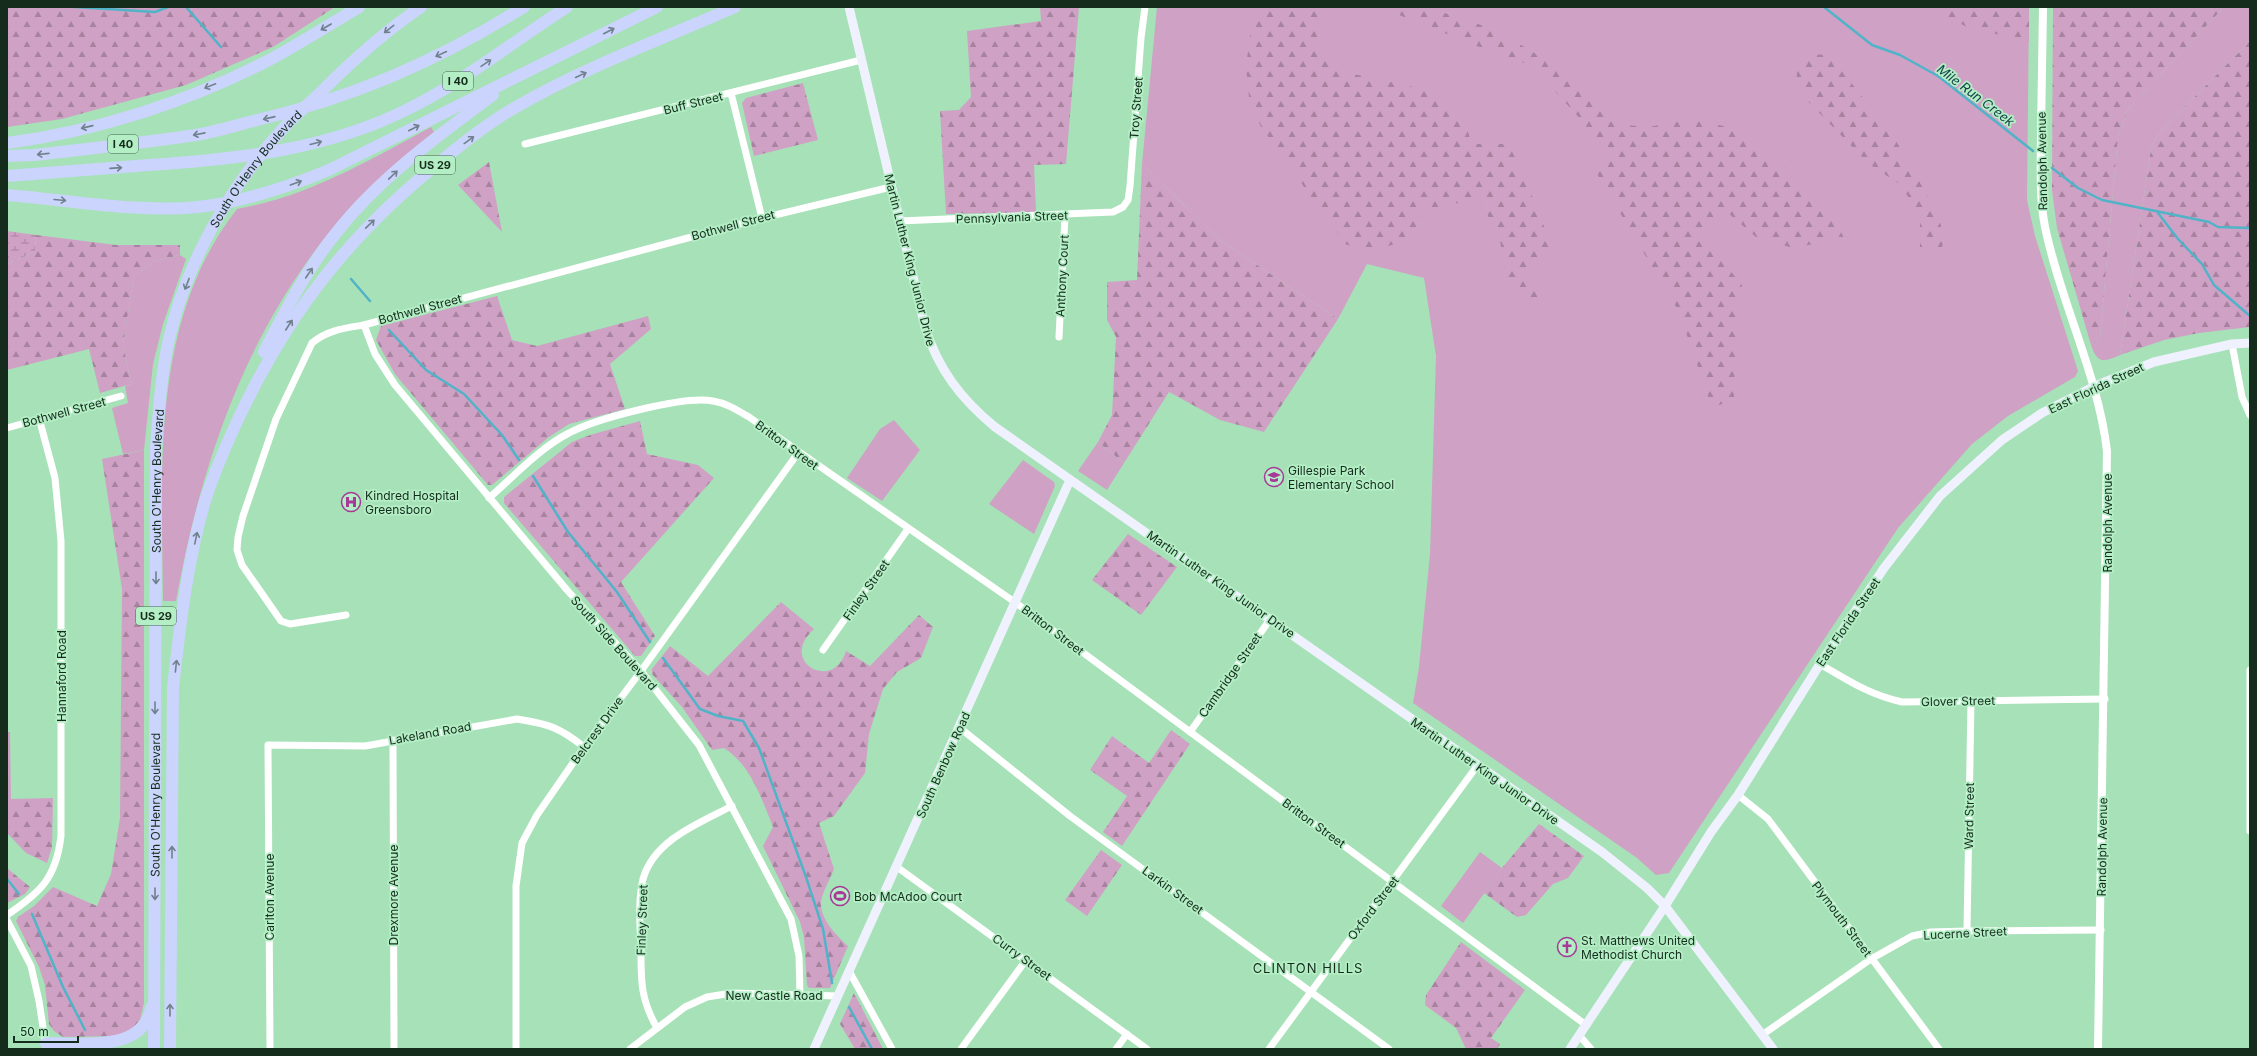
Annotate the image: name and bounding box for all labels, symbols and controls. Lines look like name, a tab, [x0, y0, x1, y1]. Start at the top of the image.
one-way arrow	[320, 23, 332, 31]
one-way arrow	[383, 25, 394, 33]
one-way arrow	[603, 27, 615, 35]
one-way arrow	[435, 51, 447, 58]
one-way arrow	[480, 59, 491, 67]
water label: Mile Run Creek	[1934, 61, 2019, 130]
one-way arrow	[575, 71, 587, 78]
road number: I 40	[443, 72, 473, 90]
street label: Troy Street	[1126, 76, 1146, 140]
one-way arrow	[205, 83, 217, 91]
street label: Buff Street	[662, 88, 724, 118]
street label: South O'Henry Boulevard	[206, 107, 305, 230]
street label: Randolph Avenue	[2034, 111, 2050, 211]
one-way arrow	[263, 114, 276, 122]
one-way arrow	[81, 124, 94, 132]
one-way arrow	[408, 124, 420, 131]
one-way arrow	[193, 130, 206, 138]
road number: I 40	[108, 135, 138, 153]
one-way arrow	[463, 135, 474, 144]
one-way arrow	[309, 138, 322, 146]
one-way arrow	[37, 150, 50, 158]
road number: US 29	[415, 156, 455, 174]
one-way arrow	[109, 164, 122, 171]
one-way arrow	[388, 170, 398, 179]
street label: Martin Luther King Junior Drive	[881, 172, 939, 348]
one-way arrow	[290, 179, 303, 186]
one-way arrow	[53, 196, 66, 203]
street label: Bothwell Street	[690, 207, 776, 243]
street label: Pennsylvania Street	[956, 208, 1068, 226]
one-way arrow	[365, 219, 375, 229]
street label: Anthony Court	[1052, 234, 1072, 317]
one-way arrow	[305, 268, 313, 279]
one-way arrow	[183, 277, 191, 289]
street label: Bothwell Street	[377, 291, 463, 327]
one-way arrow	[285, 320, 293, 331]
street label: East Florida Street	[2046, 359, 2146, 417]
street label: Bothwell Street	[21, 394, 107, 430]
street label: South O'Henry Boulevard	[148, 408, 167, 553]
street label: Britton Street	[752, 417, 822, 473]
place label: Gillespie Park Elementary School	[1288, 463, 1394, 492]
school or university icon: Gillespie Park Elementary School	[1263, 466, 1285, 488]
street label: Randolph Avenue	[2100, 474, 2115, 572]
place label: Kindred Hospital Greensboro	[365, 488, 459, 517]
hospital icon: Kindred Hospital Greensboro	[340, 491, 362, 513]
street label: Martin Luther King Junior Drive	[1144, 527, 1298, 641]
one-way arrow	[192, 532, 200, 545]
street label: Finley Street	[840, 557, 892, 623]
one-way arrow	[152, 571, 160, 584]
street label: East Florida Street	[1813, 575, 1883, 669]
street label: South Side Boulevard	[568, 593, 660, 693]
street label: Britton Street	[1019, 602, 1087, 658]
road number: US 29	[136, 607, 176, 625]
street label: Hannaford Road	[54, 630, 69, 722]
street label: Cambridge Street	[1195, 630, 1265, 720]
one-way arrow	[172, 660, 179, 673]
street label: Belcrest Drive	[568, 693, 626, 767]
street label: Glover Street	[1921, 693, 1995, 709]
one-way arrow	[151, 701, 159, 714]
street label: South Benbow Road	[913, 710, 973, 820]
street label: Martin Luther King Junior Drive	[1408, 714, 1562, 828]
street label: Lakeland Road	[388, 718, 472, 748]
street label: South O'Henry Boulevard	[147, 733, 163, 877]
street label: Ward Street	[1961, 782, 1977, 850]
street label: Britton Street	[1279, 795, 1349, 851]
street label: Randolph Avenue	[2094, 797, 2110, 897]
street label: Drexmore Avenue	[386, 845, 401, 945]
one-way arrow	[168, 846, 176, 859]
street label: Carlton Avenue	[262, 854, 277, 940]
street label: Larkin Street	[1139, 863, 1207, 917]
street label: Oxford Street	[1344, 873, 1402, 943]
street label: Plymouth Street	[1809, 878, 1875, 960]
street label: Finley Street	[633, 884, 651, 956]
sports icon: Bob McAdoo Court	[829, 885, 851, 907]
one-way arrow	[151, 887, 159, 900]
place label: Bob McAdoo Court	[854, 889, 962, 904]
street label: Lucerne Street	[1923, 923, 2007, 943]
street label: Curry Street	[990, 931, 1054, 983]
place label: St. Matthews United Methodist Church	[1581, 933, 1695, 962]
church icon: St. Matthews United Methodist Church	[1556, 936, 1578, 958]
district label: CLINTON HILLS	[1253, 960, 1363, 976]
street label: New Castle Road	[725, 988, 823, 1003]
one-way arrow	[166, 1004, 174, 1017]
scale bar	[14, 1018, 78, 1044]
text: 50 m	[20, 1024, 49, 1039]

